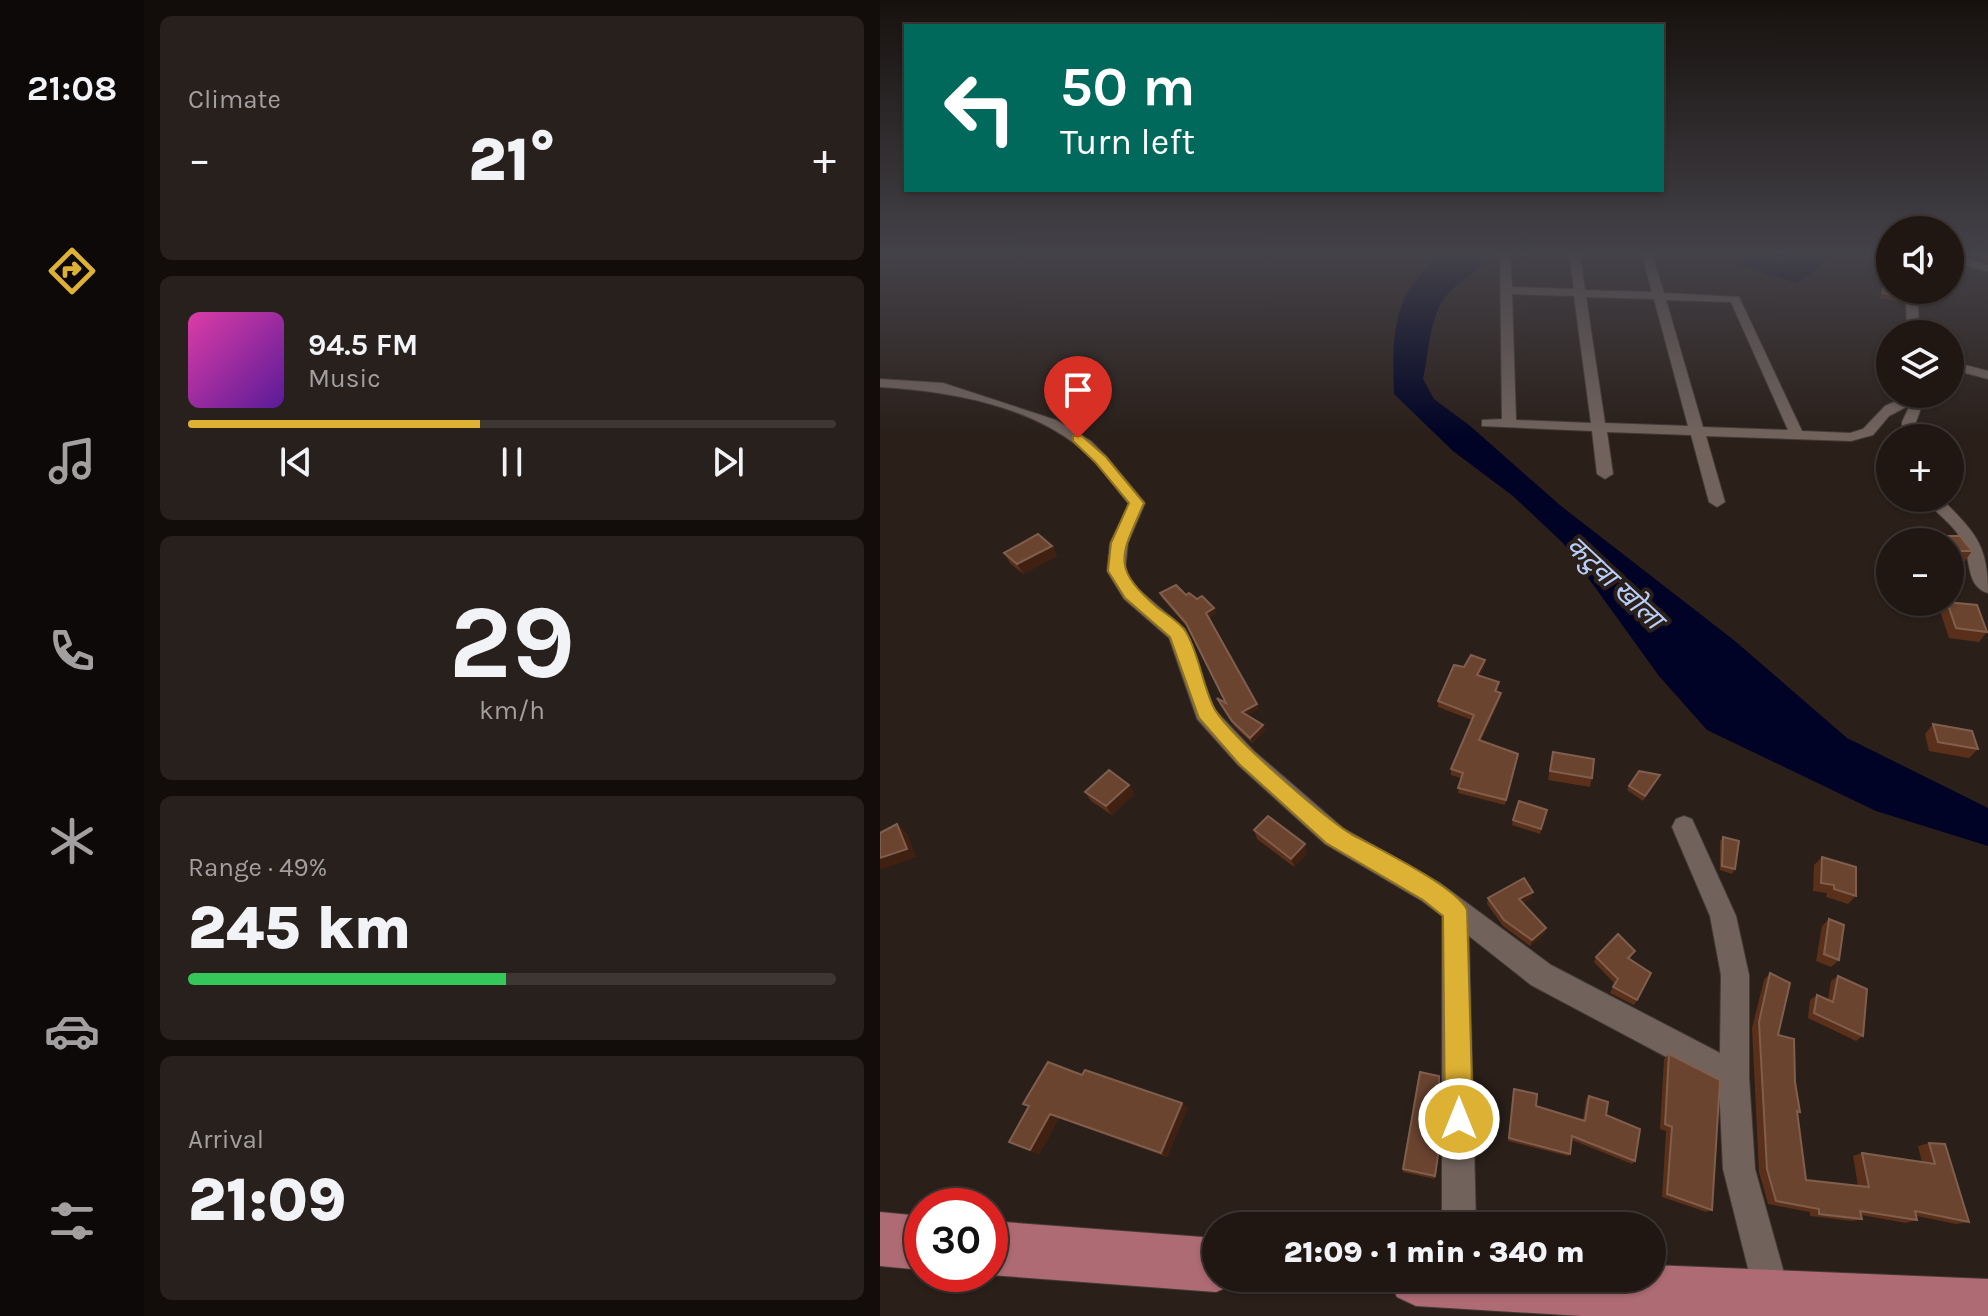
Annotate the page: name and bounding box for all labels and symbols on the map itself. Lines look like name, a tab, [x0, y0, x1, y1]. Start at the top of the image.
pin	[1044, 356, 1112, 438]
water label: कटुवा खोला	[1559, 529, 1674, 640]
position arrow	[1417, 1077, 1501, 1161]
speed limit sign: 30	[904, 1188, 1008, 1292]

